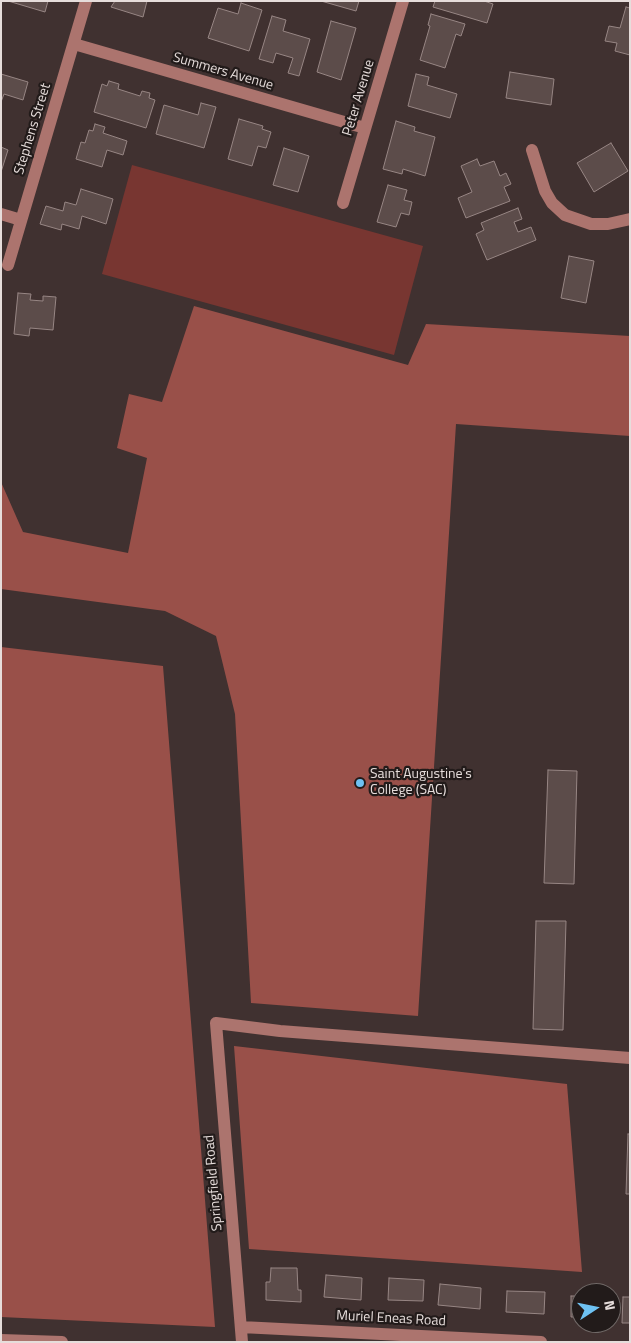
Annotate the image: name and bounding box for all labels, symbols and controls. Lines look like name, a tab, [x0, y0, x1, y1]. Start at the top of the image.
street label: Summers Avenue	[171, 50, 275, 94]
street label: Peter Avenue	[339, 58, 379, 138]
street label: Stephens Street	[11, 81, 55, 177]
place label: Saint Augustine's College (SAC)	[370, 767, 472, 800]
marker: Saint Augustine's College (SAC)	[354, 777, 366, 789]
street label: Springfield Road	[201, 1134, 227, 1232]
north arrow	[571, 1283, 621, 1333]
text: N	[599, 1298, 621, 1312]
street label: Muriel Eneas Road	[336, 1308, 446, 1330]

